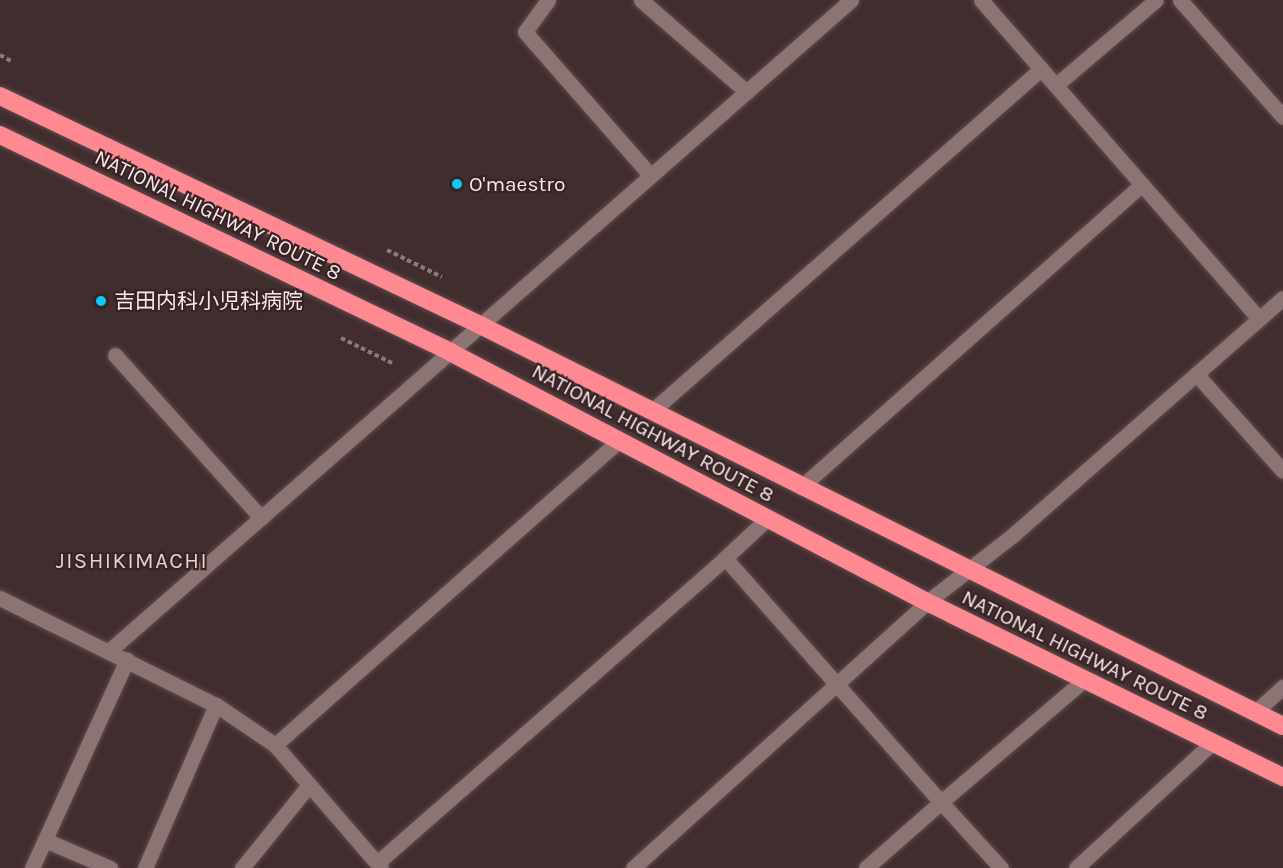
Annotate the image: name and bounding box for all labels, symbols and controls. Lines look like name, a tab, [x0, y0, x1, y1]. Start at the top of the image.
street label: NATIONAL HIGHWAY ROUTE 8	[91, 144, 345, 286]
place label: O'maestro	[469, 171, 565, 197]
marker: O'maestro	[450, 177, 464, 191]
place label: 吉田内科小児科病院	[114, 288, 303, 314]
marker: 吉田内科小児科病院	[92, 292, 110, 310]
street label: NATIONAL HIGHWAY ROUTE 8	[528, 358, 778, 508]
district label: JISHIKIMACHI	[56, 549, 208, 575]
street label: NATIONAL HIGHWAY ROUTE 8	[958, 584, 1212, 726]

